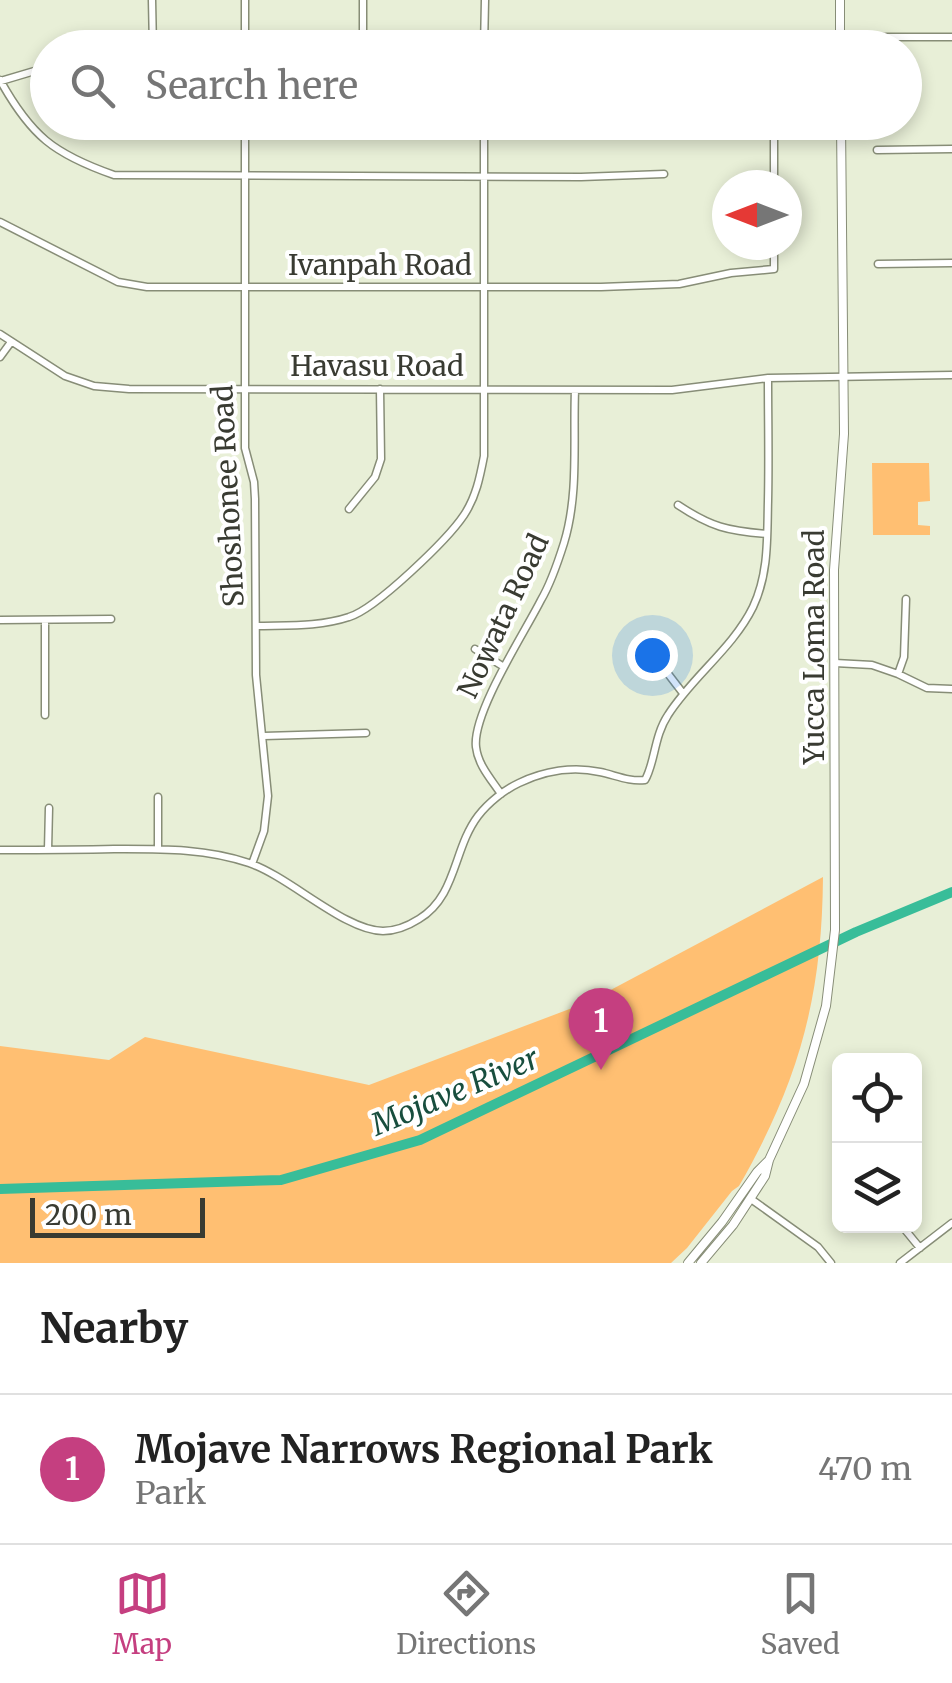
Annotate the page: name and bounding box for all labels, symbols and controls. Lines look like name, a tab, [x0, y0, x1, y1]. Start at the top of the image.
search box	[30, 30, 922, 140]
icon: search	[65, 58, 120, 113]
text: Search here	[145, 62, 358, 109]
north arrow	[712, 170, 802, 260]
street label: Ivanpah Road	[288, 247, 472, 283]
street label: Havasu Road	[290, 348, 464, 384]
street label: Shoshonee Road	[204, 384, 252, 608]
street label: Nowata Road	[449, 528, 557, 704]
street label: Yucca Loma Road	[796, 529, 832, 766]
your location	[627, 630, 678, 681]
pin: 1	[568, 988, 634, 1070]
water label: Mojave River	[363, 1038, 545, 1144]
map controls	[832, 1053, 922, 1233]
button: locate	[832, 1053, 922, 1143]
button: layers	[832, 1143, 922, 1233]
scale bar	[30, 1193, 205, 1238]
text: 200 m	[45, 1197, 132, 1233]
text: Nearby	[40, 1302, 188, 1354]
text: Mojave Narrows Regional Park	[135, 1426, 713, 1473]
text: 1	[65, 1449, 80, 1489]
text: 470 m	[818, 1449, 912, 1489]
text: Park	[135, 1473, 206, 1513]
tab: Map	[112, 1566, 172, 1662]
tab: Directions	[396, 1566, 536, 1662]
tab: Saved	[760, 1566, 840, 1662]

